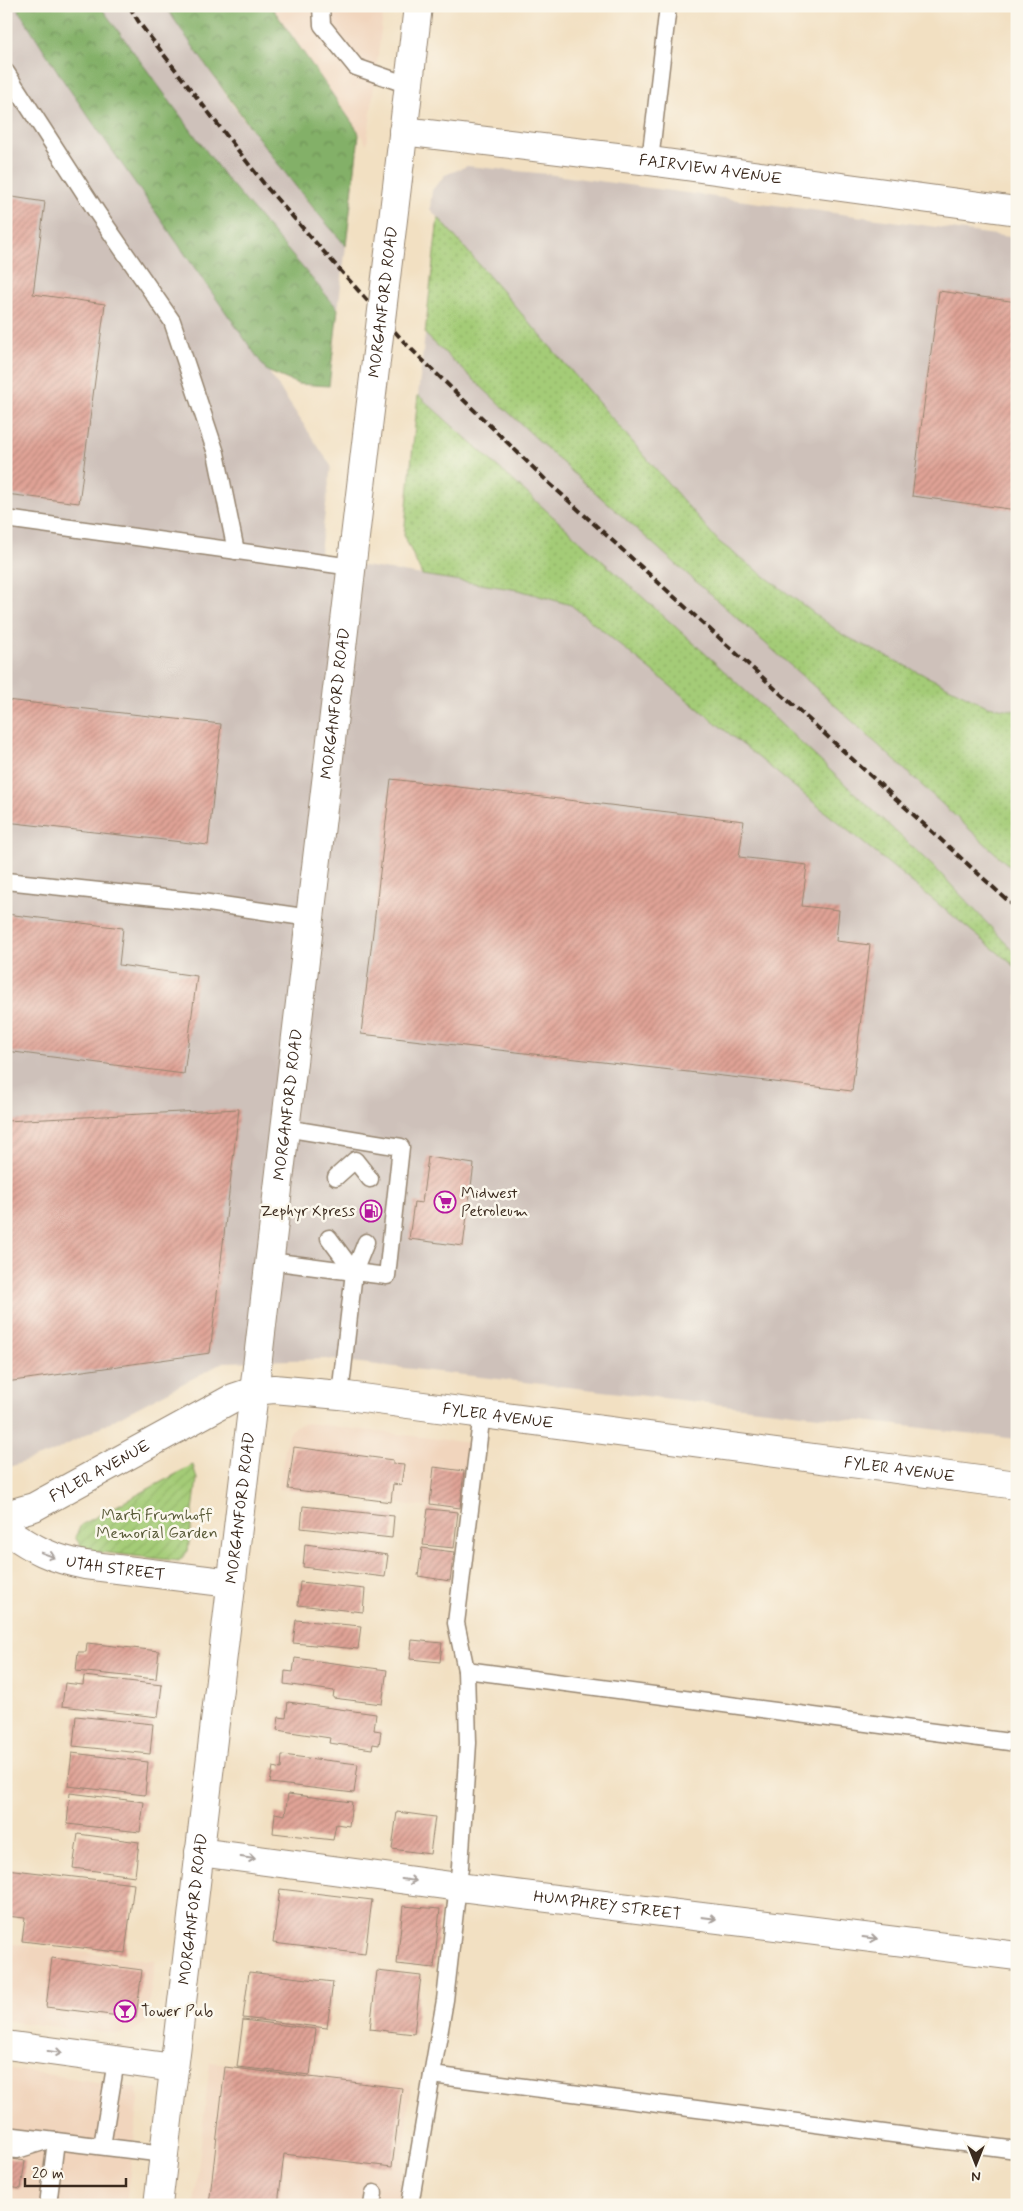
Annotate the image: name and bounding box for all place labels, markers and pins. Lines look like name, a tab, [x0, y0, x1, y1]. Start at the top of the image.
place label: Midwest Petroleum	[461, 1183, 528, 1222]
supermarket icon: Midwest Petroleum	[433, 1190, 457, 1214]
fuel station icon: Zephyr Xpress	[359, 1199, 383, 1223]
place label: Zephyr Xpress	[260, 1201, 355, 1222]
bar icon: Tower Pub	[113, 1999, 137, 2023]
place label: Tower Pub	[141, 2001, 213, 2022]

